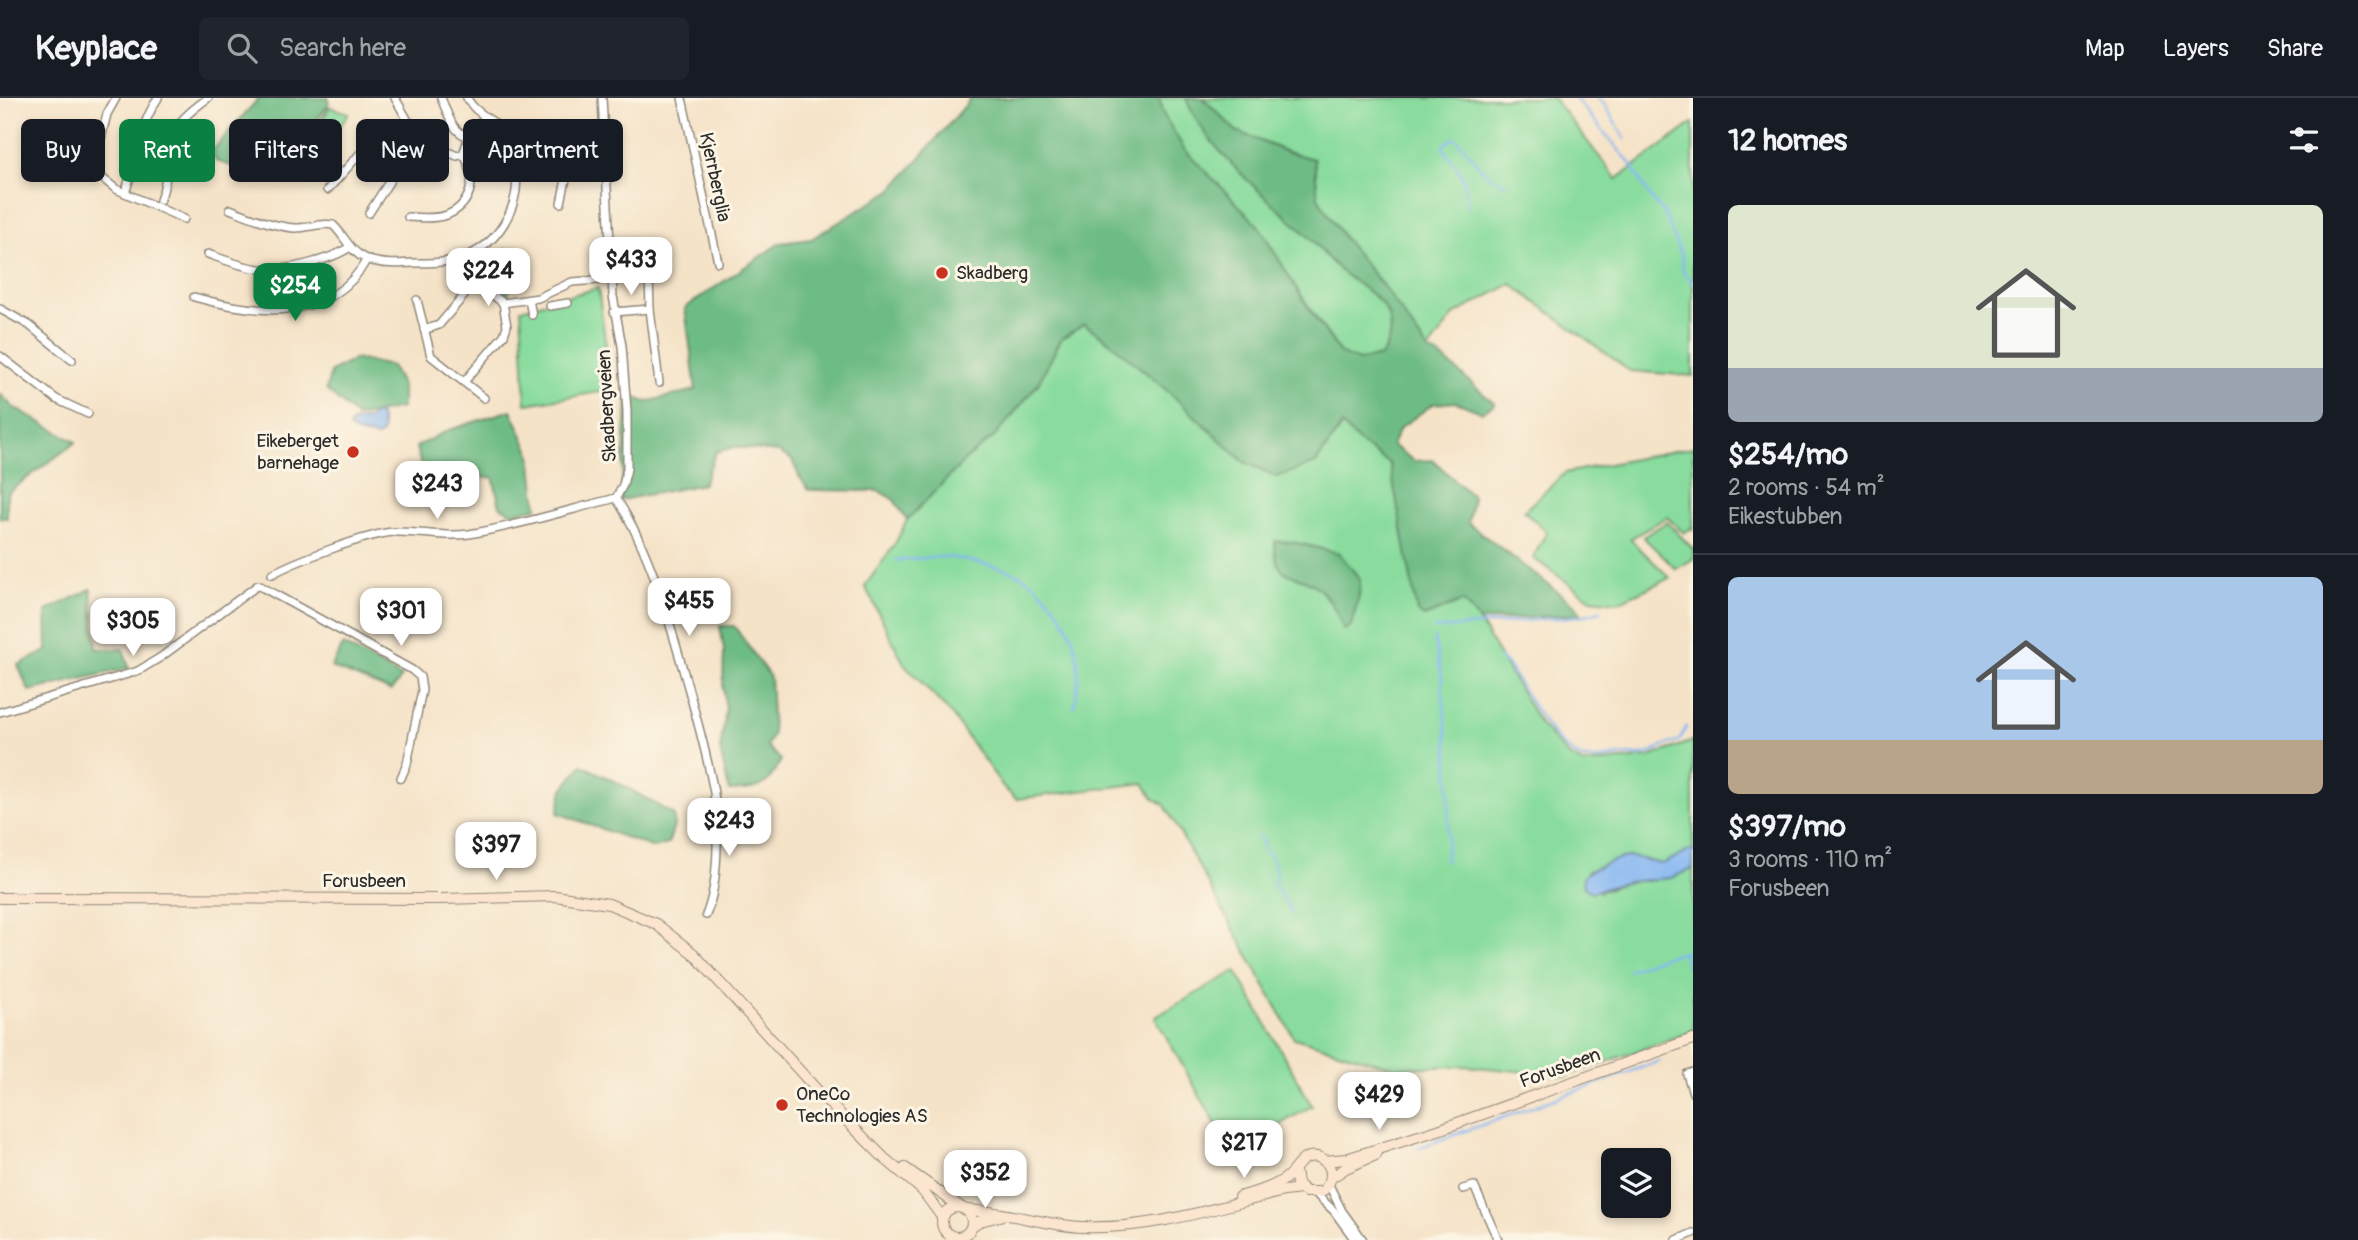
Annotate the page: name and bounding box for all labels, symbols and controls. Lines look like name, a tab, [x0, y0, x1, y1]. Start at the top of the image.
search box	[199, 17, 689, 80]
text: Keyplace	[35, 28, 157, 69]
icon: search	[223, 29, 261, 67]
text: Search here	[279, 32, 406, 64]
text: Map	[2085, 34, 2125, 63]
text: Layers	[2163, 34, 2229, 63]
text: Share	[2267, 34, 2323, 63]
chip: Buy	[21, 119, 105, 182]
chip: Rent	[119, 119, 215, 182]
chip: Filters	[229, 119, 342, 182]
chip: New	[356, 119, 449, 182]
chip: Apartment	[463, 119, 623, 182]
icon: filters	[2285, 121, 2323, 159]
text: 12 homes	[1728, 122, 1847, 159]
street label: Kjerrberglia	[694, 130, 736, 224]
pin: $433	[590, 238, 672, 297]
text: $433	[605, 245, 657, 274]
pin: $224	[447, 248, 529, 308]
icon: home	[1963, 250, 2089, 376]
text: $224	[462, 256, 514, 285]
place label: Skadberg	[956, 261, 1028, 285]
pin: $254	[254, 264, 336, 323]
marker: Skadberg	[934, 265, 950, 281]
text: $254	[269, 271, 321, 300]
street label: Skadbergveien	[592, 349, 622, 463]
place label: Eikeberget barnehage	[256, 429, 340, 475]
text: $254/mo	[1728, 436, 1848, 473]
marker: Eikeberget barnehage	[345, 444, 361, 460]
pin: $243	[396, 462, 478, 521]
text: $243	[411, 469, 463, 498]
text: 2 rooms · 54 m²	[1728, 473, 1885, 502]
text: Eikestubben	[1728, 502, 1843, 531]
pin: $455	[648, 578, 730, 638]
text: $455	[664, 586, 714, 615]
pin: $301	[360, 588, 442, 648]
text: $301	[376, 596, 426, 625]
pin: $305	[92, 598, 174, 658]
text: $305	[106, 606, 160, 635]
icon: home	[1963, 622, 2089, 748]
pin: $243	[688, 798, 770, 858]
text: $243	[703, 806, 755, 835]
text: $397/mo	[1728, 808, 1846, 845]
pin: $397	[455, 822, 537, 882]
text: $397	[471, 830, 521, 859]
text: 3 rooms · 110 m²	[1728, 845, 1892, 874]
street label: Forusbeen	[322, 869, 406, 893]
text: Forusbeen	[1728, 874, 1830, 903]
street label: Forusbeen	[1516, 1042, 1604, 1094]
pin: $429	[1338, 1072, 1420, 1132]
text: $429	[1354, 1080, 1404, 1109]
place label: OneCo Technologies AS	[796, 1082, 928, 1128]
marker: OneCo Technologies AS	[774, 1097, 790, 1113]
pin: $217	[1203, 1121, 1285, 1180]
text: $217	[1221, 1128, 1267, 1157]
map controls	[1601, 1148, 1671, 1218]
button: layers	[1601, 1148, 1671, 1218]
pin: $352	[944, 1150, 1026, 1210]
text: $352	[960, 1158, 1010, 1187]

